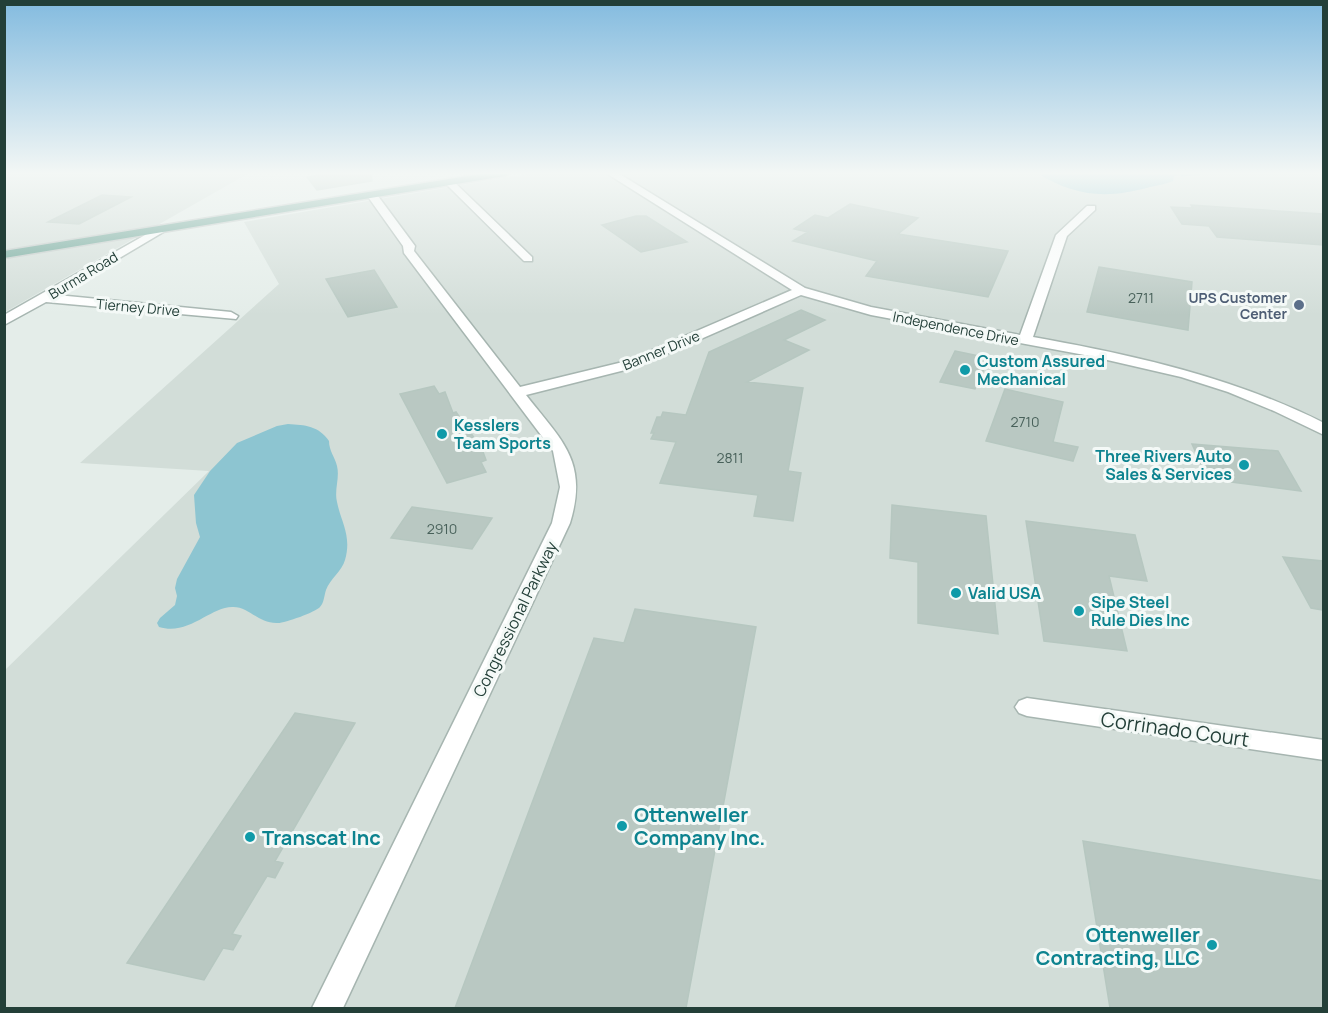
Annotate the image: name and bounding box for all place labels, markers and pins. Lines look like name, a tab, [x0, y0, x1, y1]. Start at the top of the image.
place label: UPS Customer Center	[1188, 288, 1287, 323]
marker: UPS Customer Center	[1292, 298, 1306, 312]
place label: Custom Assured Mechanical	[977, 350, 1105, 390]
marker: Custom Assured Mechanical	[958, 363, 972, 377]
place label: Kesslers Team Sports	[454, 414, 551, 454]
marker: Kesslers Team Sports	[435, 427, 449, 441]
place label: Three Rivers Auto Sales & Services	[1095, 445, 1232, 485]
marker: Three Rivers Auto Sales & Services	[1237, 458, 1251, 472]
place label: Valid USA	[968, 582, 1041, 604]
marker: Valid USA	[949, 586, 963, 600]
place label: Sipe Steel Rule Dies Inc	[1091, 591, 1190, 631]
marker: Sipe Steel Rule Dies Inc	[1072, 604, 1086, 618]
place label: Ottenweller Company Inc.	[634, 801, 765, 851]
marker: Ottenweller Company Inc.	[615, 819, 629, 833]
place label: Transcat Inc	[262, 824, 381, 851]
marker: Transcat Inc	[243, 830, 257, 844]
place label: Ottenweller Contracting, LLC	[1036, 921, 1200, 971]
marker: Ottenweller Contracting, LLC	[1205, 938, 1219, 952]

